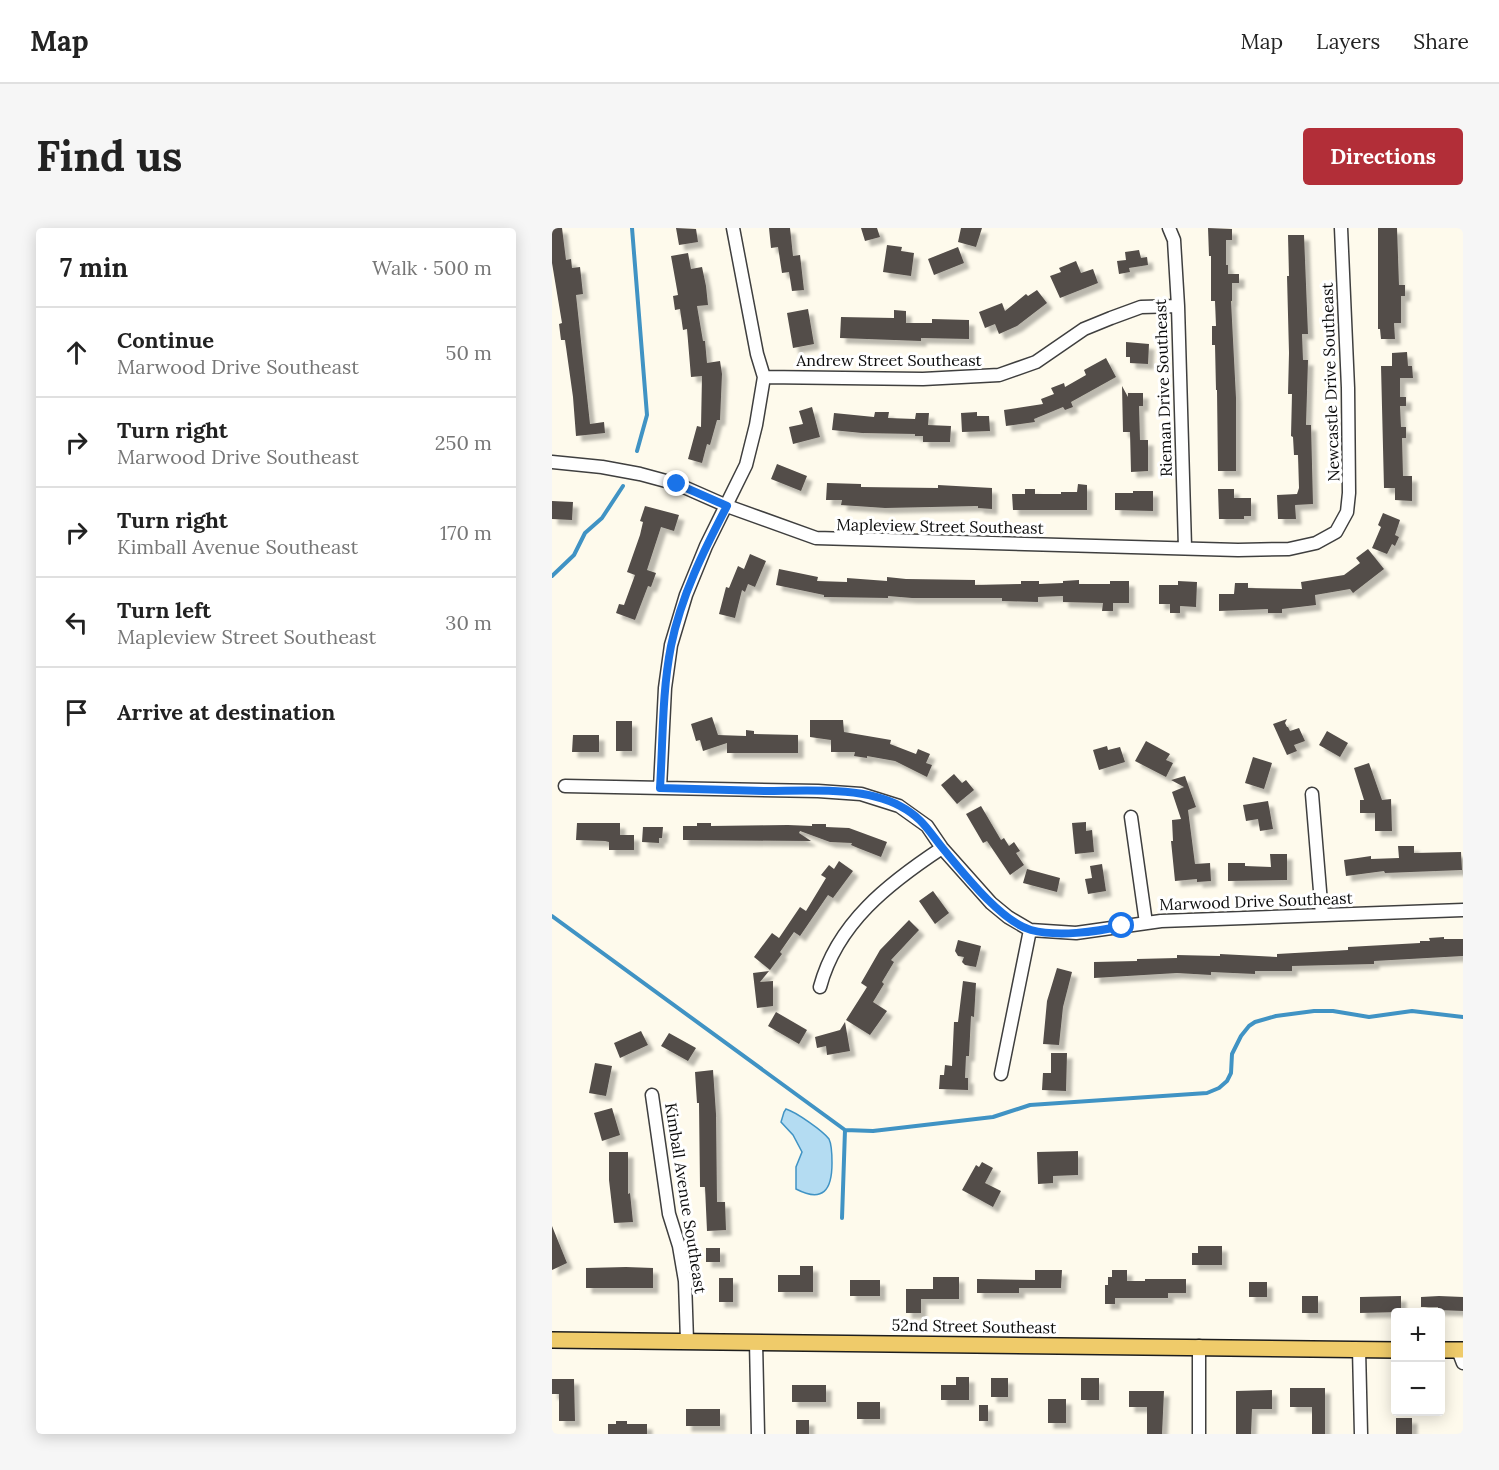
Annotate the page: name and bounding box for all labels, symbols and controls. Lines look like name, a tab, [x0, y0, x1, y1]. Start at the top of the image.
text: Map	[30, 23, 89, 59]
text: Map	[1240, 28, 1283, 55]
text: Layers	[1316, 28, 1380, 55]
text: Share	[1413, 28, 1469, 55]
button: Directions	[1303, 128, 1463, 185]
text: Find us	[36, 129, 182, 183]
text: 7 min	[60, 251, 128, 284]
text: Walk · 500 m	[372, 255, 492, 280]
street label: Newcastle Drive Southeast	[1316, 281, 1343, 482]
street label: Rieman Drive Southeast	[1150, 298, 1176, 477]
text: Continue	[117, 326, 214, 354]
icon: ahead	[60, 336, 93, 369]
text: 50 m	[446, 340, 492, 365]
street label: Andrew Street Southeast	[795, 350, 983, 370]
text: Marwood Drive Southeast	[117, 354, 359, 379]
text: Turn right	[117, 416, 228, 444]
icon: right	[60, 426, 93, 459]
text: 250 m	[435, 430, 492, 455]
text: Marwood Drive Southeast	[117, 444, 359, 469]
route end	[663, 470, 689, 496]
text: Turn right	[117, 506, 228, 534]
street label: Mapleview Street Southeast	[836, 514, 1045, 538]
icon: right	[60, 516, 93, 549]
text: 170 m	[440, 520, 492, 545]
text: Kimball Avenue Southeast	[117, 534, 358, 559]
text: Turn left	[117, 596, 211, 624]
icon: left	[60, 606, 93, 639]
text: 30 m	[445, 610, 492, 635]
text: Mapleview Street Southeast	[117, 624, 376, 649]
icon: arrive	[60, 696, 93, 729]
text: Arrive at destination	[117, 698, 335, 726]
street label: Marwood Drive Southeast	[1159, 888, 1354, 914]
route start	[1108, 912, 1134, 938]
street label: Kimball Avenue Southeast	[661, 1101, 711, 1296]
map controls	[1391, 1308, 1445, 1416]
button: +	[1391, 1308, 1445, 1362]
street label: 52nd Street Southeast	[892, 1315, 1057, 1337]
button: −	[1391, 1362, 1445, 1416]

